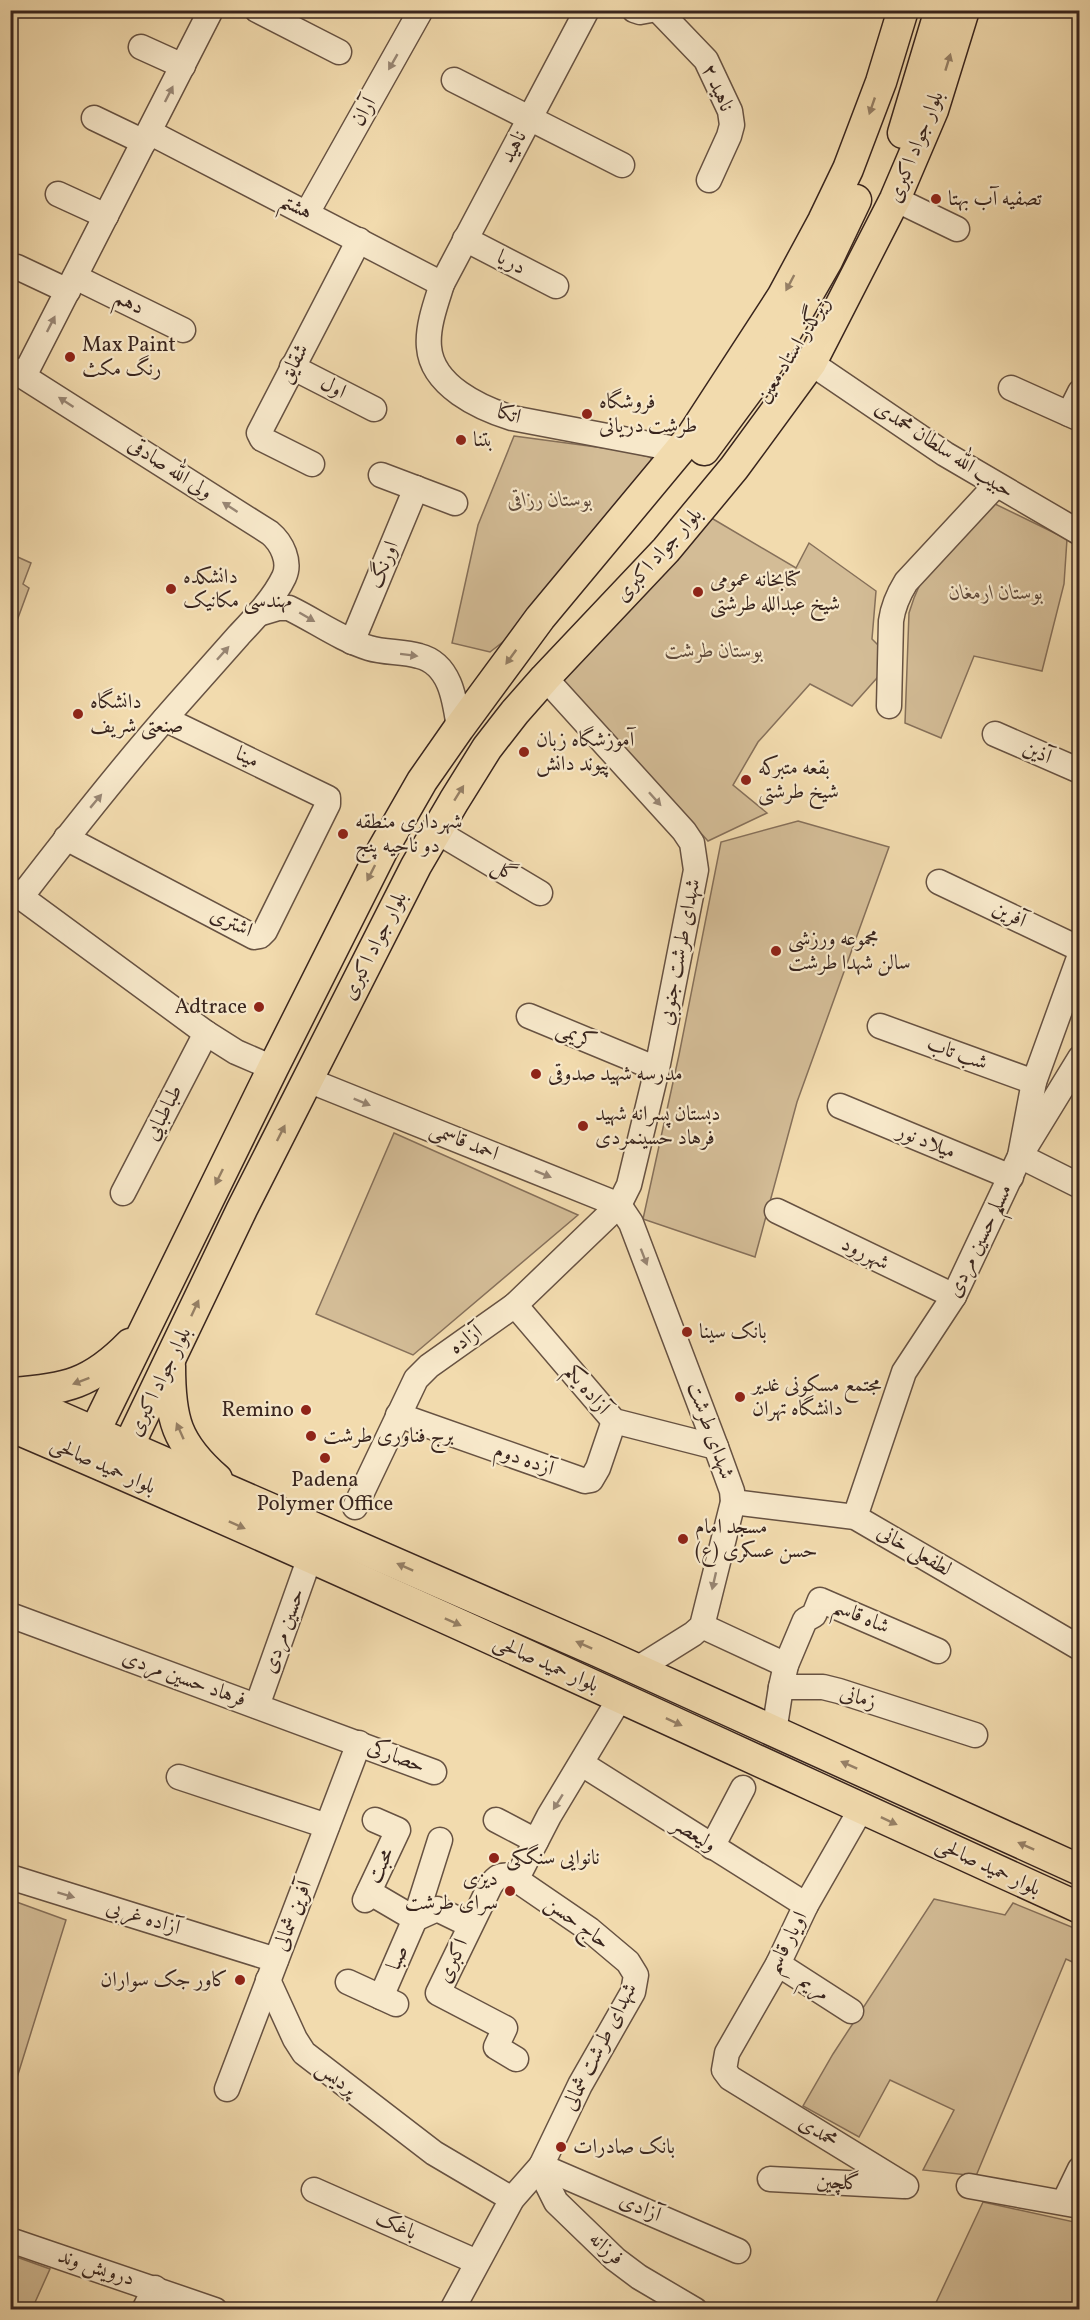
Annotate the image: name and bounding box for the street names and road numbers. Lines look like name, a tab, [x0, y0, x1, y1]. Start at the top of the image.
street label: ناهید ۲	[694, 59, 740, 117]
street label: بلوار جواد اکبری	[880, 87, 952, 207]
street label: آران	[344, 90, 385, 132]
street label: ناهید	[493, 125, 535, 169]
street label: هشتم	[272, 187, 317, 232]
street label: دریا	[491, 243, 531, 283]
street label: دهم	[107, 283, 149, 326]
street label: زیرگذر استاد معین	[748, 290, 838, 409]
street label: شقایق	[271, 339, 317, 389]
street label: اول	[315, 369, 351, 407]
street label: حبیب الله سلطان محمدی	[869, 391, 1022, 506]
street label: اتکا	[493, 398, 525, 432]
street label: ولی الله صادقی	[122, 427, 220, 507]
street label: بلوار جواد اکبری	[609, 501, 709, 609]
street label: اورنگ	[361, 537, 407, 593]
street label: آذین	[1018, 734, 1058, 773]
street label: مینا	[230, 740, 264, 776]
street label: گل	[486, 852, 522, 890]
street label: شهدای طرشت جنوبی	[652, 876, 708, 1028]
street label: بلوار جواد اکبری	[335, 887, 415, 1005]
street label: آفرین	[987, 894, 1033, 937]
street label: اشتری	[205, 901, 257, 945]
street label: کریمی	[552, 1015, 600, 1057]
street label: شب تاب	[922, 1030, 992, 1078]
street label: طباطبایی	[138, 1080, 190, 1146]
street label: احمد قاسمی	[425, 1115, 503, 1169]
street label: میلاد نور	[890, 1116, 960, 1167]
street label: مسلم حسین مردی	[940, 1179, 1024, 1305]
street label: شهررود	[836, 1230, 894, 1278]
street label: آزاده	[443, 1317, 491, 1362]
street label: بلوار جواد اکبری	[121, 1322, 199, 1442]
street label: آزاده یکم	[554, 1359, 618, 1426]
street label: شهدای طرشت	[679, 1379, 741, 1483]
street label: بلوار حمید صالحی	[46, 1430, 160, 1502]
street label: آزده دوم	[489, 1436, 560, 1486]
street label: لطفعلی خانی	[871, 1518, 957, 1584]
street label: حسین مردی	[255, 1584, 313, 1678]
street label: شاه قاسم	[826, 1592, 894, 1646]
street label: بلوار حمید صالحی	[489, 1628, 603, 1700]
street label: فرهاد حسین مردی	[118, 1643, 250, 1715]
street label: زمانی	[836, 1679, 880, 1717]
street label: حصارکی	[363, 1733, 429, 1781]
street label: ولیعصر	[665, 1809, 722, 1860]
street label: بلوار حمید صالحی	[931, 1830, 1045, 1904]
street label: محبت	[360, 1843, 402, 1889]
street label: آفرین شمالی	[266, 1874, 321, 1955]
street label: حاج حسن	[537, 1889, 616, 1959]
street label: آزاده غربی	[102, 1893, 186, 1944]
street label: اویار قاسم	[759, 1907, 820, 1982]
street label: اکبری	[430, 1934, 476, 1988]
street label: صبا	[380, 1941, 416, 1975]
street label: مریم	[792, 1967, 835, 2010]
street label: شهدای طرشت شمالی	[555, 1978, 645, 2116]
street label: پردیس	[310, 2054, 364, 2105]
street label: محمدی	[793, 2109, 843, 2155]
street label: گلچین	[816, 2167, 860, 2199]
street label: آزادی	[615, 2186, 668, 2231]
street label: باغک	[371, 2204, 421, 2248]
street label: فرزانه	[582, 2225, 630, 2273]
street label: درویش‌ وند	[54, 2242, 138, 2294]

